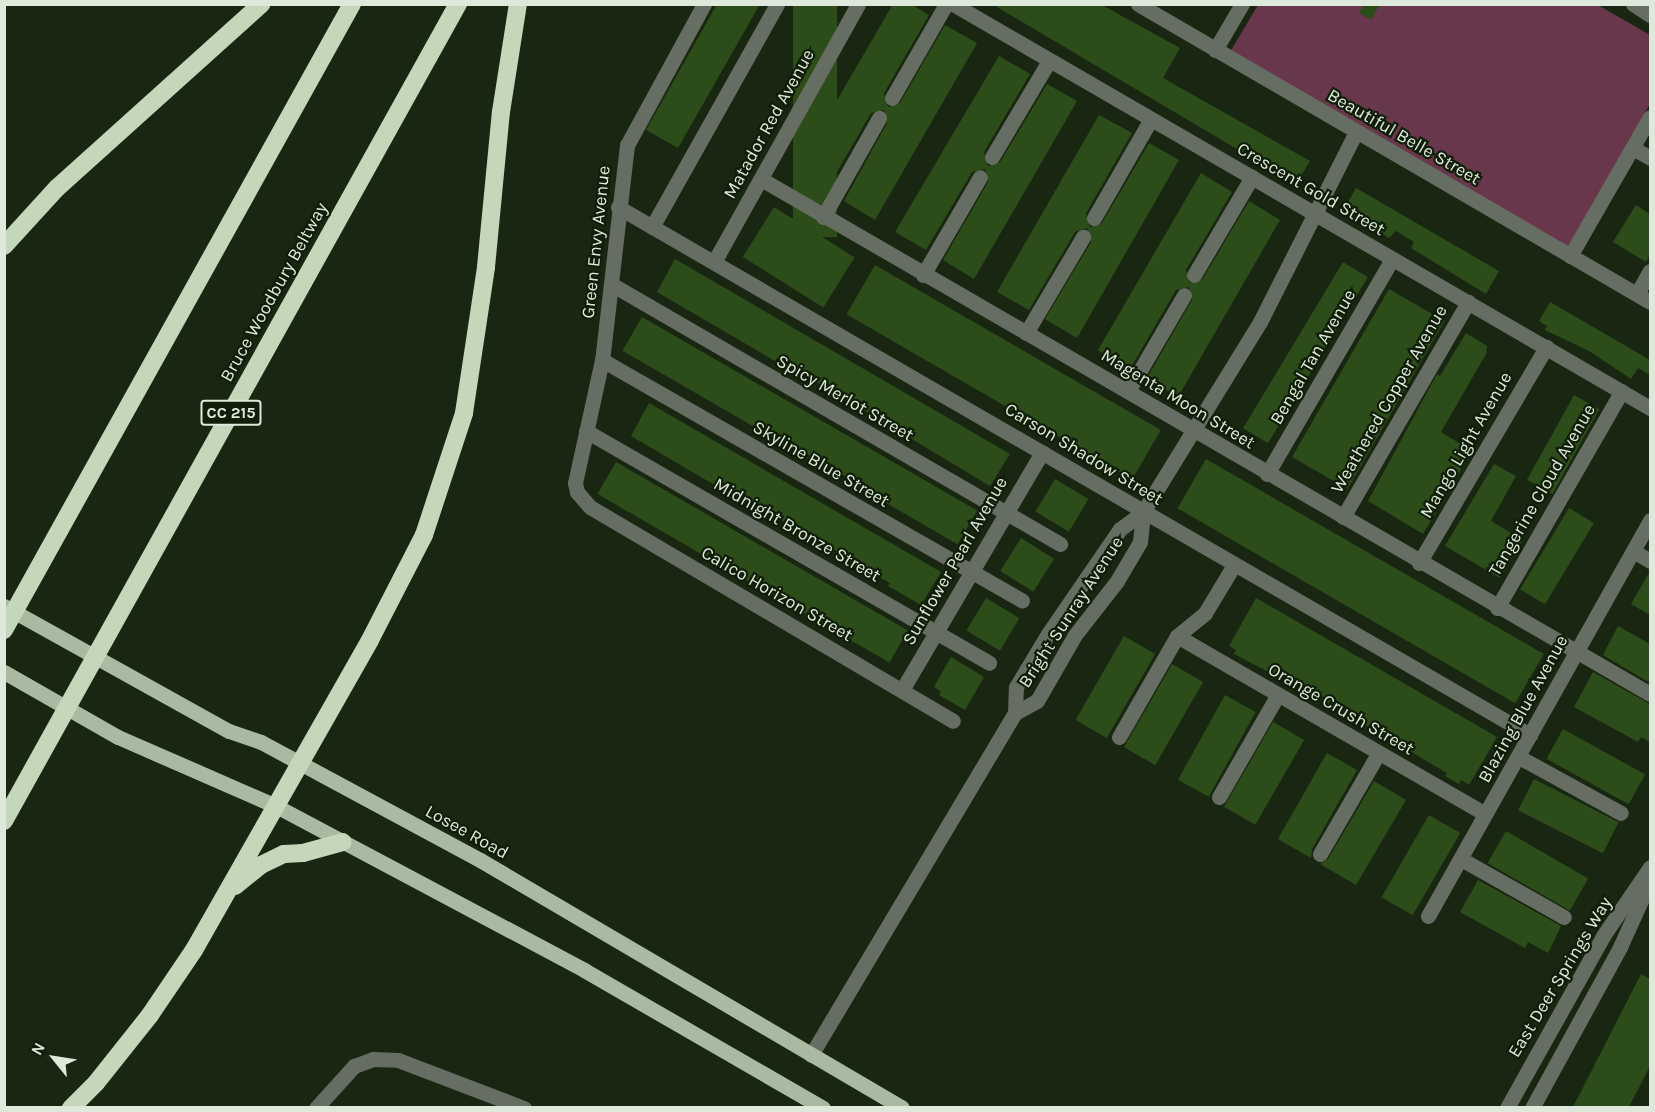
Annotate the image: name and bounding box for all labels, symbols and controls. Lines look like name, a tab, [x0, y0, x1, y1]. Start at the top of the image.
street label: Matador Red Avenue	[719, 45, 819, 203]
street label: Beautiful Belle Street	[1324, 84, 1484, 190]
street label: Crescent Gold Street	[1233, 138, 1389, 240]
street label: Green Envy Avenue	[577, 164, 615, 320]
street label: Bruce Woodbury Beltway	[216, 199, 332, 385]
street label: Bengal Tan Avenue	[1266, 286, 1360, 428]
street label: Weathered Copper Avenue	[1326, 301, 1452, 497]
street label: Magenta Moon Street	[1097, 344, 1259, 454]
street label: Spicy Merlot Street	[772, 350, 918, 446]
street label: Mango Light Avenue	[1415, 368, 1517, 522]
street label: Carson Shadow Street	[1001, 398, 1167, 510]
road number: CC 215	[200, 400, 262, 426]
street label: Tangerine Cloud Avenue	[1484, 400, 1600, 580]
street label: Skyline Blue Street	[749, 416, 893, 512]
street label: Midnight Bronze Street	[710, 473, 884, 587]
street label: Sunflower Pearl Avenue	[898, 473, 1012, 649]
street label: Bright Sunray Avenue	[1014, 532, 1128, 692]
street label: Calico Horizon Street	[697, 542, 857, 646]
street label: Blazing Blue Avenue	[1474, 632, 1572, 786]
street label: Orange Crush Street	[1264, 658, 1418, 760]
street label: Losee Road	[422, 800, 512, 864]
street label: East Deer Springs Way	[1503, 893, 1617, 1061]
north arrow	[24, 1028, 84, 1088]
text: N	[27, 1039, 49, 1058]

